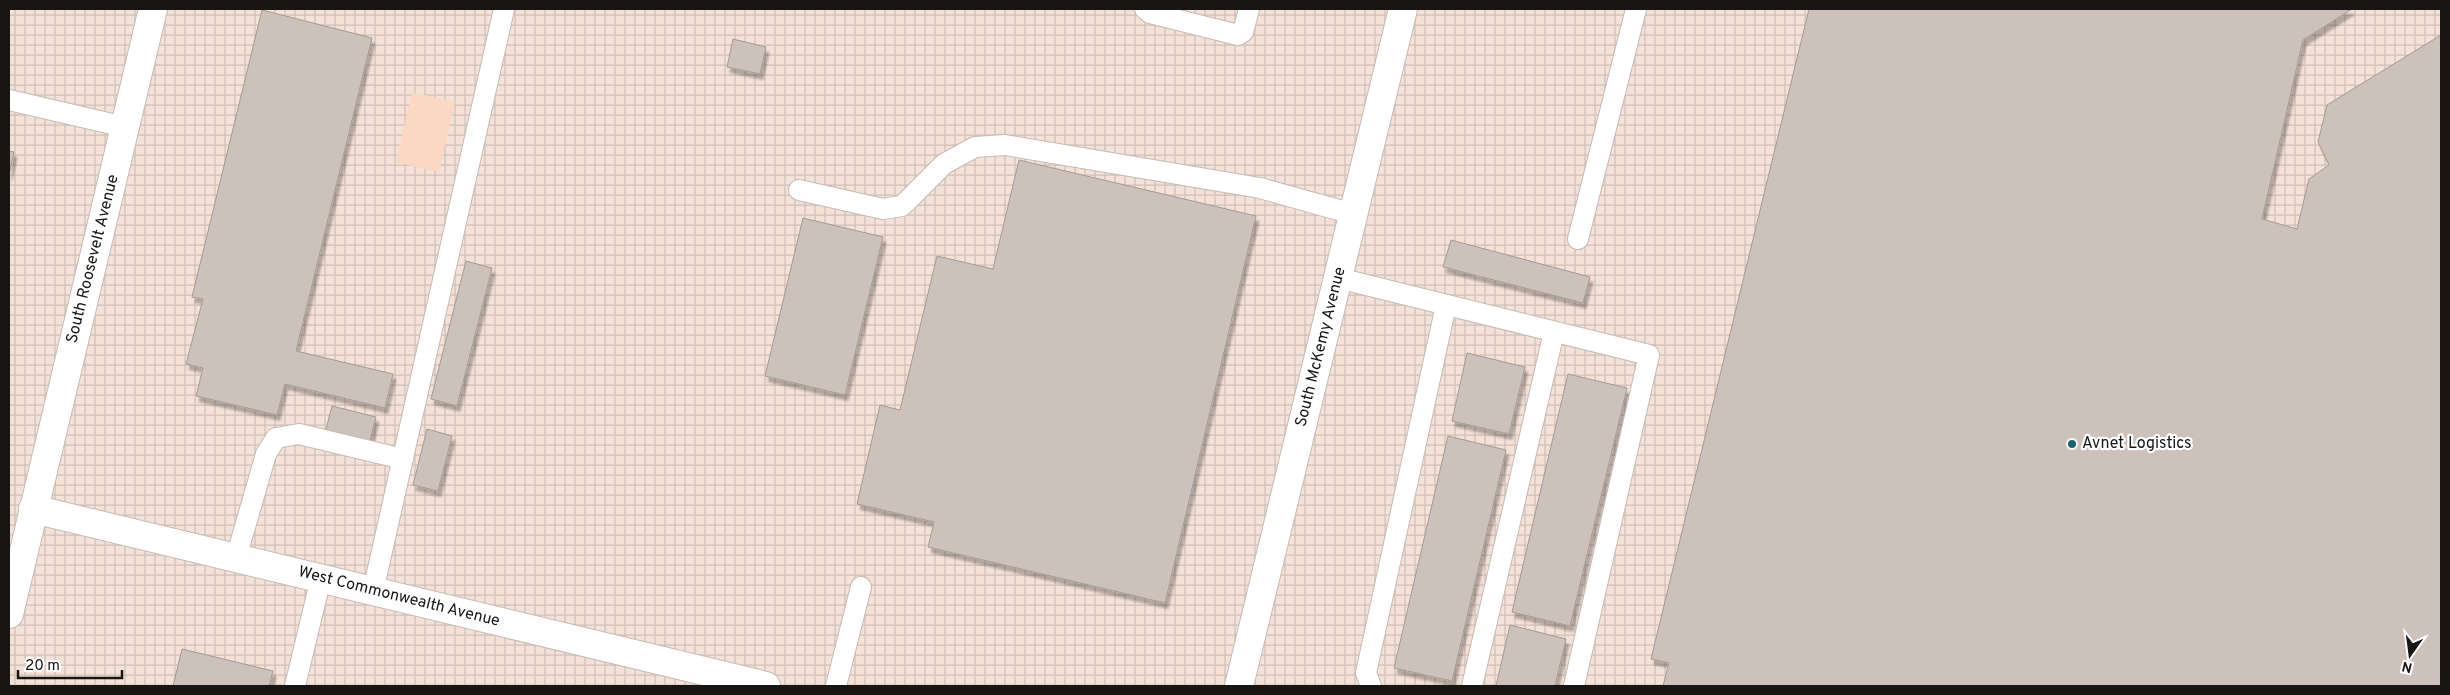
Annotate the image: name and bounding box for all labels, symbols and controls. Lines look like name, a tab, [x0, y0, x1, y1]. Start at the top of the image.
street label: South Roosevelt Avenue	[62, 173, 124, 345]
street label: South McKemy Avenue	[1291, 265, 1351, 429]
place label: Avnet Logistics	[2082, 434, 2192, 454]
marker: Avnet Logistics	[2066, 438, 2078, 450]
street label: West Commonwealth Avenue	[296, 562, 502, 632]
north arrow	[2385, 630, 2435, 680]
scale bar	[18, 648, 121, 680]
text: 20 m	[25, 657, 60, 676]
text: N	[2400, 657, 2414, 676]

